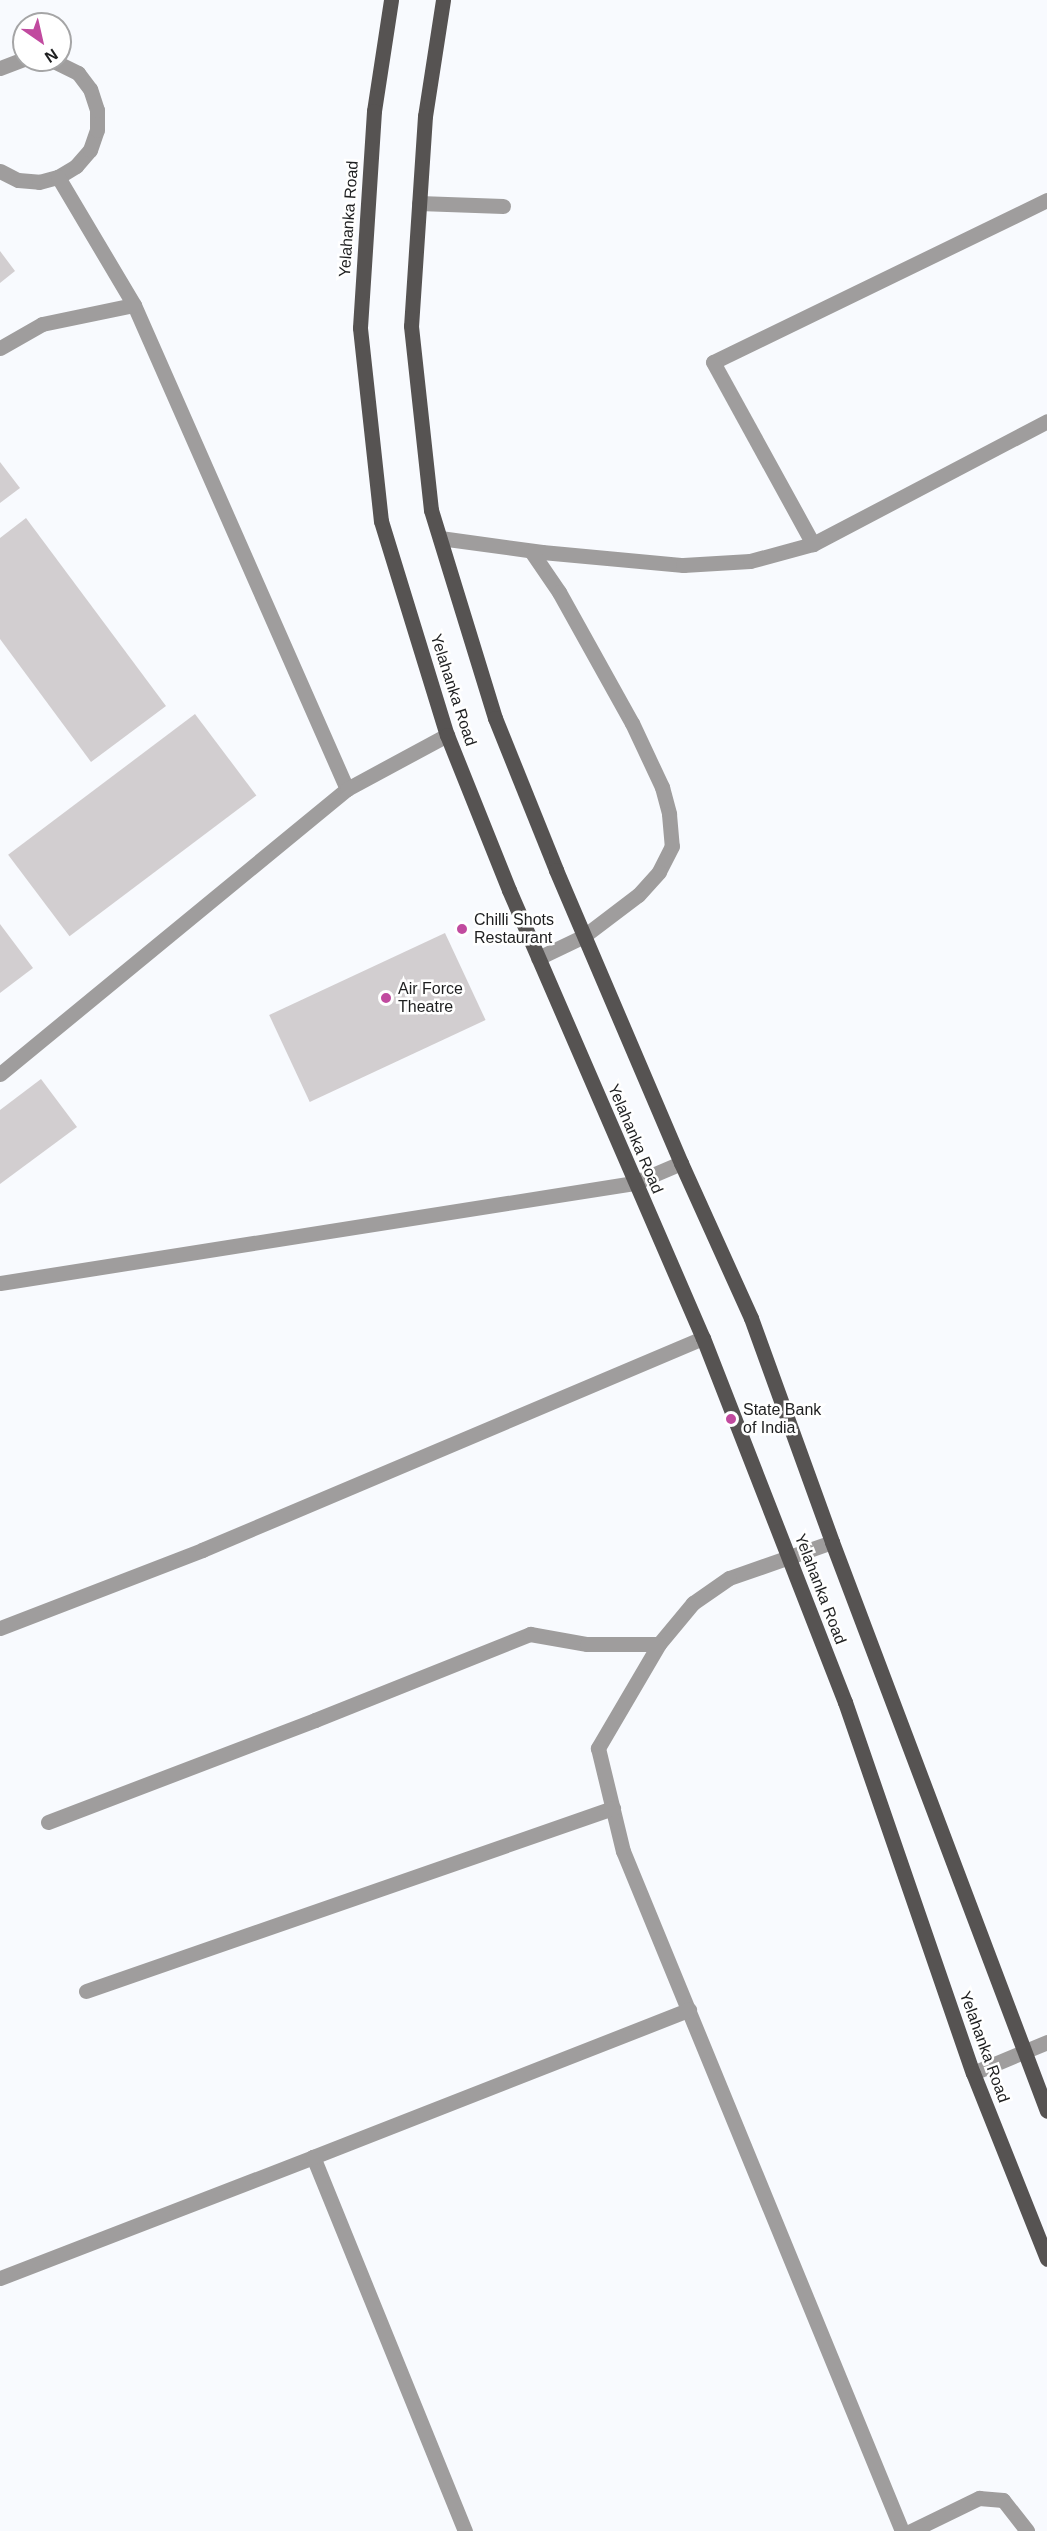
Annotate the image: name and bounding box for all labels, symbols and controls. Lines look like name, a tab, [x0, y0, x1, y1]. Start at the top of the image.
north arrow	[12, 12, 72, 72]
text: N	[42, 45, 61, 66]
street label: Yelahanka Road	[335, 160, 363, 278]
street label: Yelahanka Road	[426, 631, 480, 749]
place label: Chilli Shots Restaurant	[474, 910, 554, 948]
marker: Chilli Shots Restaurant	[455, 922, 469, 936]
place label: Air Force Theatre	[398, 979, 463, 1017]
marker: Air Force Theatre	[379, 991, 393, 1005]
street label: Yelahanka Road	[603, 1081, 667, 1197]
place label: State Bank of India	[743, 1400, 821, 1438]
marker: State Bank of India	[724, 1412, 738, 1426]
street label: Yelahanka Road	[790, 1531, 850, 1647]
street label: Yelahanka Road	[955, 1989, 1013, 2105]

